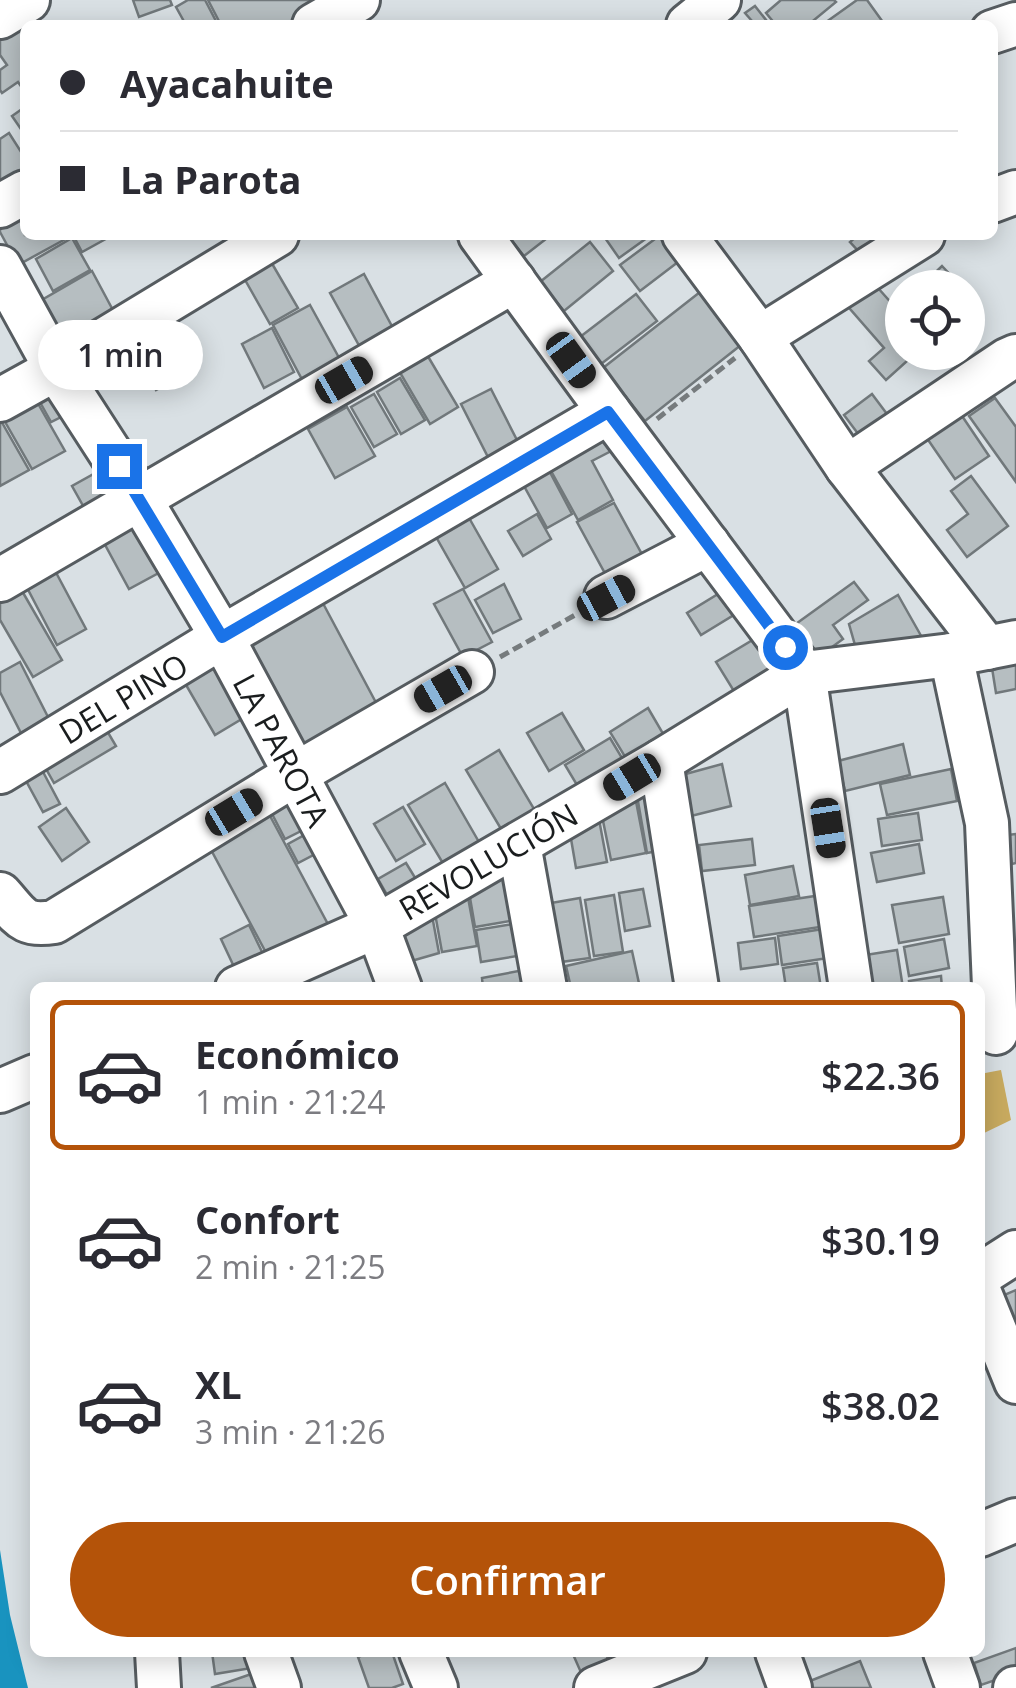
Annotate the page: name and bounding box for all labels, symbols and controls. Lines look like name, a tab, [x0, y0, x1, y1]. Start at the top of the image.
text: Ayacahuite	[120, 57, 334, 109]
text: La Parota	[120, 153, 301, 205]
map controls	[885, 270, 985, 370]
button: locate	[885, 270, 985, 370]
callout: 1 min	[36, 321, 202, 391]
car	[541, 327, 601, 393]
text: 1 min	[77, 333, 164, 376]
car	[311, 352, 377, 408]
route end	[97, 444, 142, 489]
car	[572, 571, 640, 625]
route start	[763, 625, 808, 670]
street label: DEL PINO	[51, 643, 195, 753]
car	[410, 661, 476, 717]
street label: LA PAROTA	[224, 666, 341, 835]
car	[599, 749, 665, 805]
car	[201, 784, 267, 840]
street label: REVOLUCIÓN	[391, 792, 585, 930]
car	[808, 796, 848, 860]
text: Económico	[195, 1028, 400, 1080]
icon: car	[75, 1030, 165, 1120]
text: $22.36	[821, 1049, 940, 1101]
text: 1 min · 21:24	[195, 1080, 386, 1123]
text: Confort	[195, 1193, 340, 1245]
icon: car	[75, 1195, 165, 1285]
text: $30.19	[821, 1214, 940, 1266]
text: 2 min · 21:25	[195, 1245, 386, 1288]
text: XL	[195, 1358, 242, 1410]
icon: car	[75, 1360, 165, 1450]
text: $38.02	[821, 1379, 940, 1431]
text: 3 min · 21:26	[195, 1410, 386, 1453]
button: Confirmar	[70, 1522, 945, 1637]

